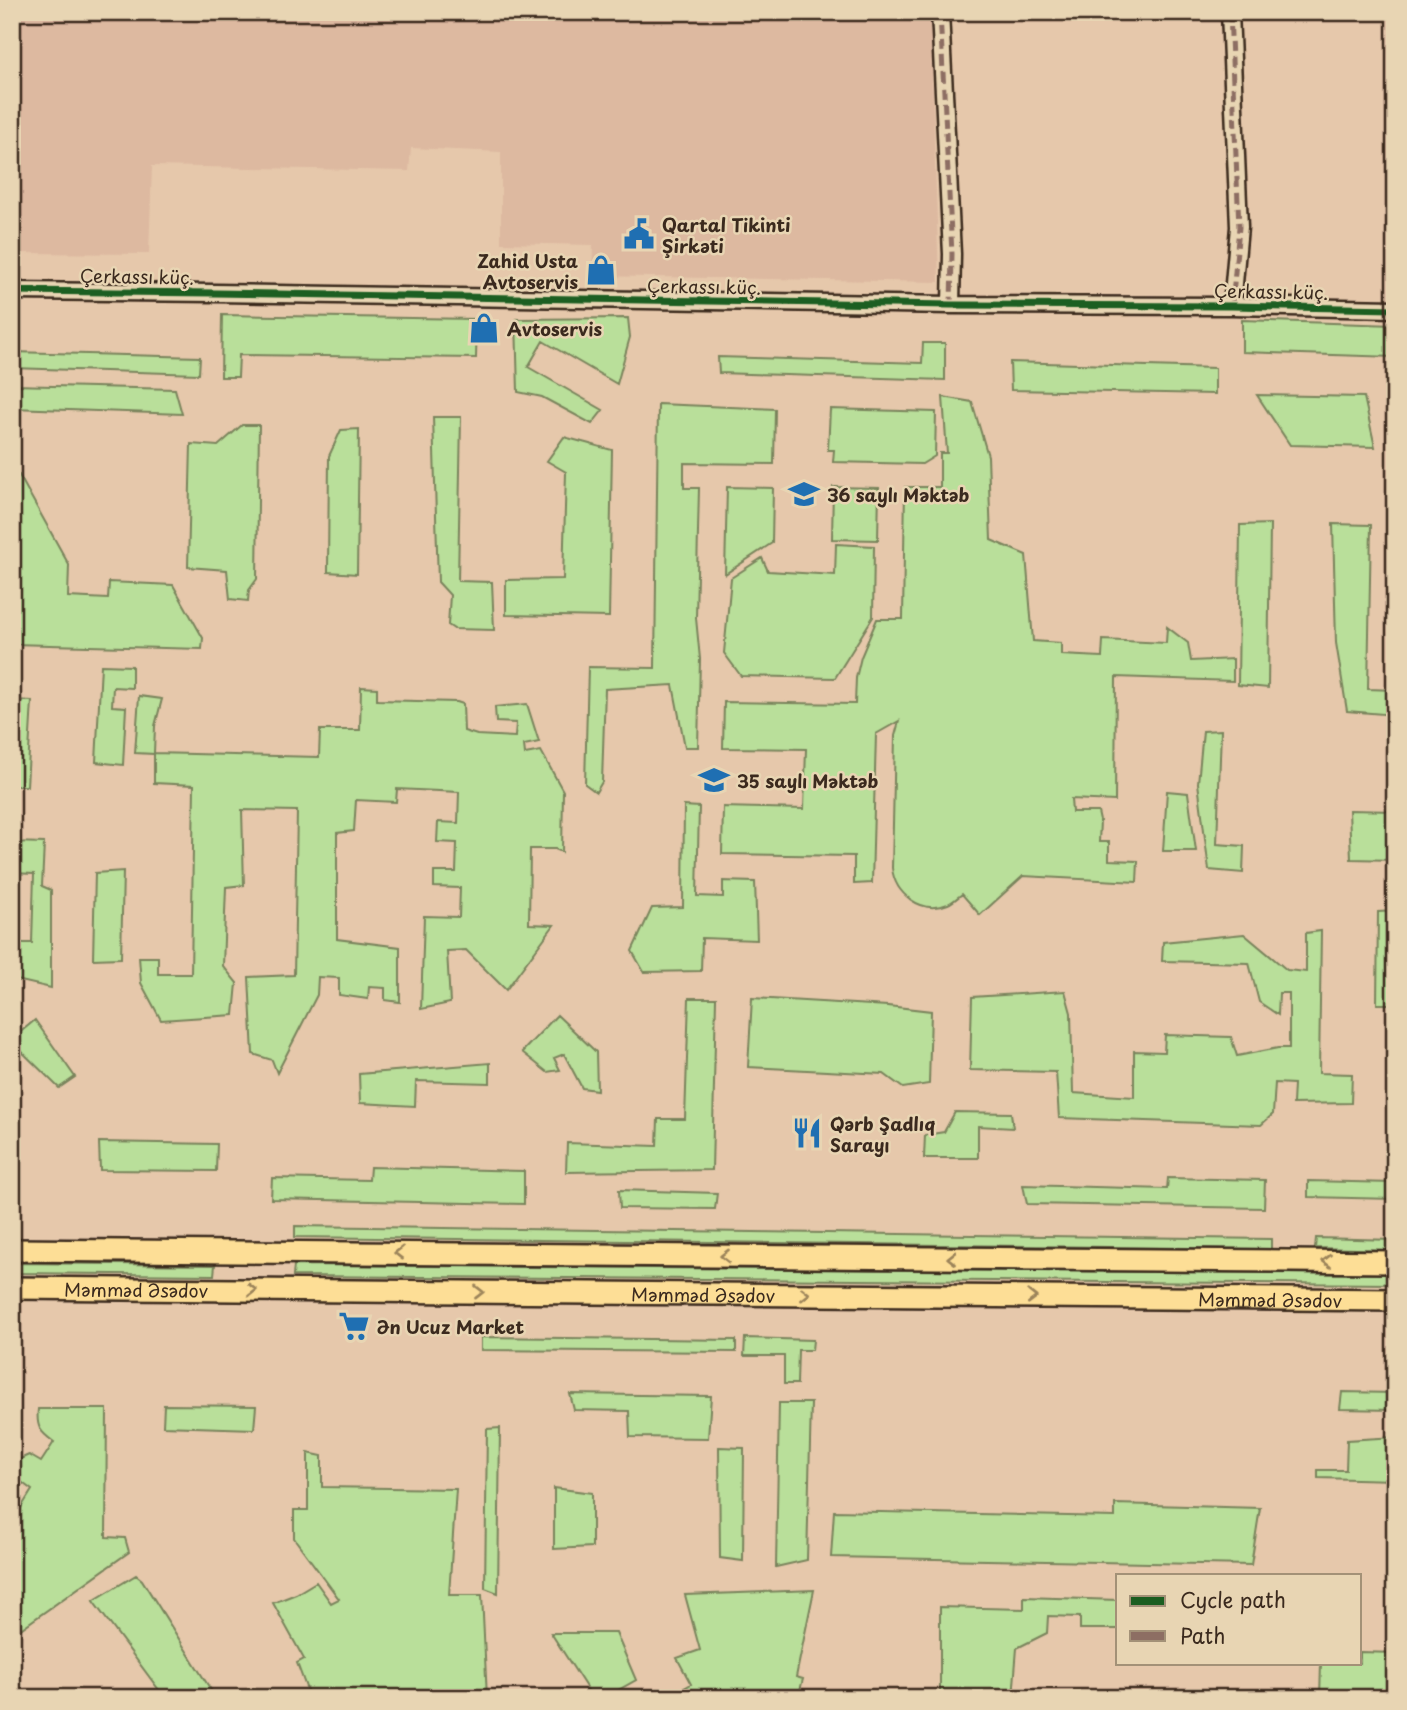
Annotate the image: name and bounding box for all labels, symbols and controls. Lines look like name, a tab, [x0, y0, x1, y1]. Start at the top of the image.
place label: Qartal Tikinti Şirkәti	[662, 211, 791, 259]
public building icon: Qartal Tikinti Şirkәti	[622, 217, 656, 251]
place label: Zahid Usta Avtoservis	[477, 247, 578, 295]
shop icon: Zahid Usta Avtoservis	[584, 253, 618, 287]
street label: Çerkassı küç.	[80, 262, 194, 290]
street label: Çerkassı küç.	[647, 272, 761, 300]
street label: Çerkassı küç.	[1214, 277, 1328, 305]
shop icon: Avtoservis	[467, 311, 501, 345]
place label: Avtoservis	[507, 315, 603, 342]
school or university icon: 36 saylı Məktəb	[787, 477, 821, 511]
place label: 36 saylı Məktəb	[827, 481, 969, 508]
school or university icon: 35 saylı Məktəb	[697, 763, 731, 797]
place label: 35 saylı Məktəb	[737, 767, 878, 794]
place label: Qәrb Şadlıq Sarayı	[830, 1110, 935, 1158]
restaurant icon: Qәrb Şadlıq Sarayı	[790, 1116, 824, 1150]
one-way arrow	[393, 1245, 404, 1261]
one-way arrow	[719, 1248, 729, 1264]
one-way arrow	[946, 1250, 957, 1266]
one-way arrow	[1321, 1253, 1331, 1269]
street label: Məmməd Əsədov	[64, 1275, 209, 1303]
street label: Məmməd Əsədov	[631, 1280, 776, 1308]
one-way arrow	[247, 1282, 258, 1298]
one-way arrow	[475, 1284, 485, 1300]
street label: Məmməd Əsədov	[1198, 1285, 1343, 1313]
one-way arrow	[800, 1286, 811, 1302]
one-way arrow	[1027, 1289, 1038, 1304]
supermarket icon: Ən Ucuz Market	[337, 1309, 371, 1343]
place label: Ən Ucuz Market	[377, 1313, 524, 1340]
legend	[1116, 1574, 1362, 1664]
text: Cycle path	[1180, 1583, 1286, 1615]
text: Path	[1180, 1619, 1225, 1651]

